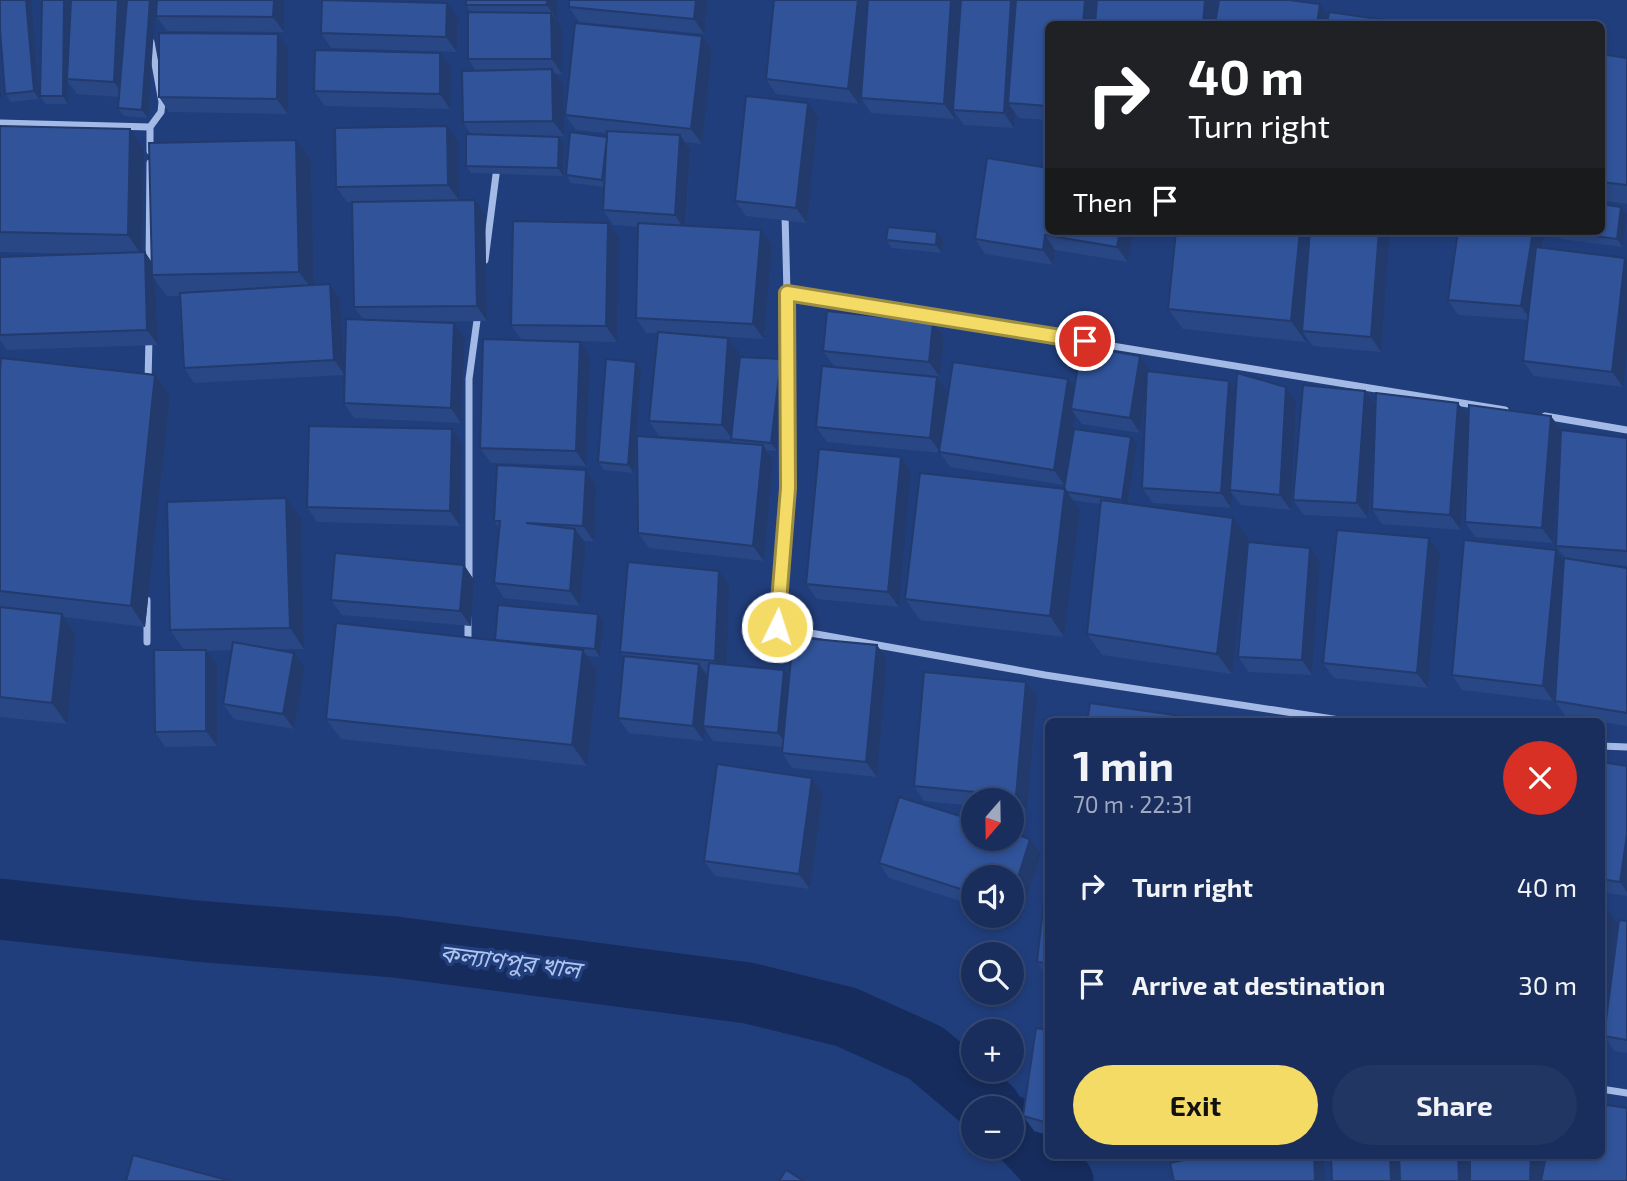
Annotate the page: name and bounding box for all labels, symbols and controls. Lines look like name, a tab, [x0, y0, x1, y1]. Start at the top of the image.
text: 40 m	[1188, 46, 1304, 105]
icon: right	[1073, 49, 1164, 140]
text: Turn right	[1188, 106, 1330, 144]
icon: arrive	[1146, 182, 1184, 220]
text: Then	[1073, 186, 1132, 217]
pin	[1055, 311, 1115, 371]
icon: arrive	[1066, 322, 1104, 360]
position arrow	[740, 590, 814, 664]
text: 1 min	[1073, 739, 1174, 789]
button: close	[1503, 741, 1577, 815]
north arrow	[961, 788, 1024, 850]
map controls	[961, 788, 1024, 1159]
text: 70 m · 22:31	[1073, 790, 1193, 818]
button: sound	[961, 865, 1024, 928]
icon: right	[1073, 867, 1111, 905]
text: Turn right	[1132, 871, 1253, 902]
text: 40 m	[1517, 871, 1577, 902]
water label: কল্যাণপুর খাল	[438, 938, 586, 985]
button: search	[961, 942, 1024, 1005]
icon: arrive	[1073, 965, 1111, 1003]
text: Arrive at destination	[1132, 969, 1385, 1000]
text: 30 m	[1518, 969, 1577, 1000]
button: +	[961, 1019, 1024, 1082]
button: Exit	[1073, 1065, 1318, 1145]
button: Share	[1332, 1065, 1577, 1145]
button: −	[961, 1096, 1024, 1159]

